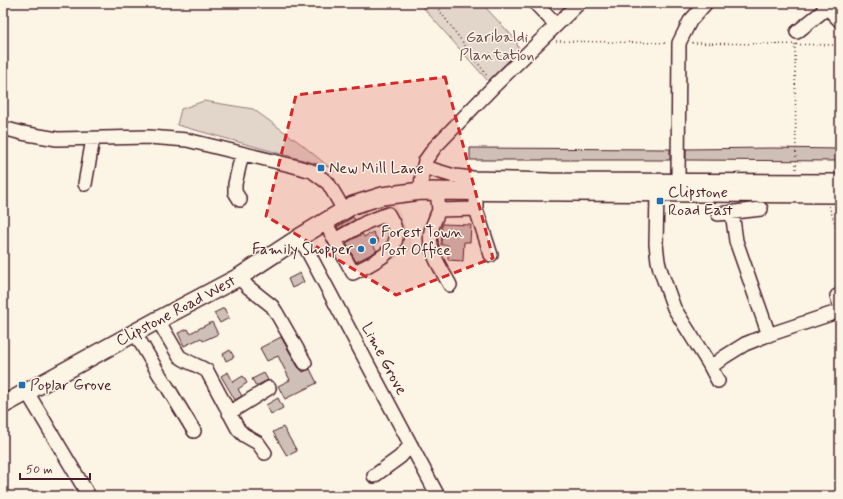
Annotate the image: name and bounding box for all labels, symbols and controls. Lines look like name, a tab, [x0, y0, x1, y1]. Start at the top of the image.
park label: Garibaldi Plantation	[459, 27, 535, 66]
place label: New Mill Lane	[329, 158, 424, 179]
marker: New Mill Lane	[316, 163, 326, 173]
place label: Clipstone Road East	[668, 182, 733, 221]
marker: Clipstone Road East	[655, 196, 665, 206]
place label: Forest Town Post Office	[381, 222, 463, 261]
marker: Forest Town Post Office	[368, 236, 378, 246]
place label: Family Shopper	[252, 239, 354, 260]
marker: Family Shopper	[356, 244, 366, 254]
street label: Clipstone Road West	[112, 271, 240, 351]
street label: Lime Grove	[356, 319, 412, 399]
place label: Poplar Grove	[30, 375, 112, 396]
marker: Poplar Grove	[17, 380, 27, 390]
scale bar	[20, 455, 90, 481]
text: 50 m	[26, 462, 53, 478]

